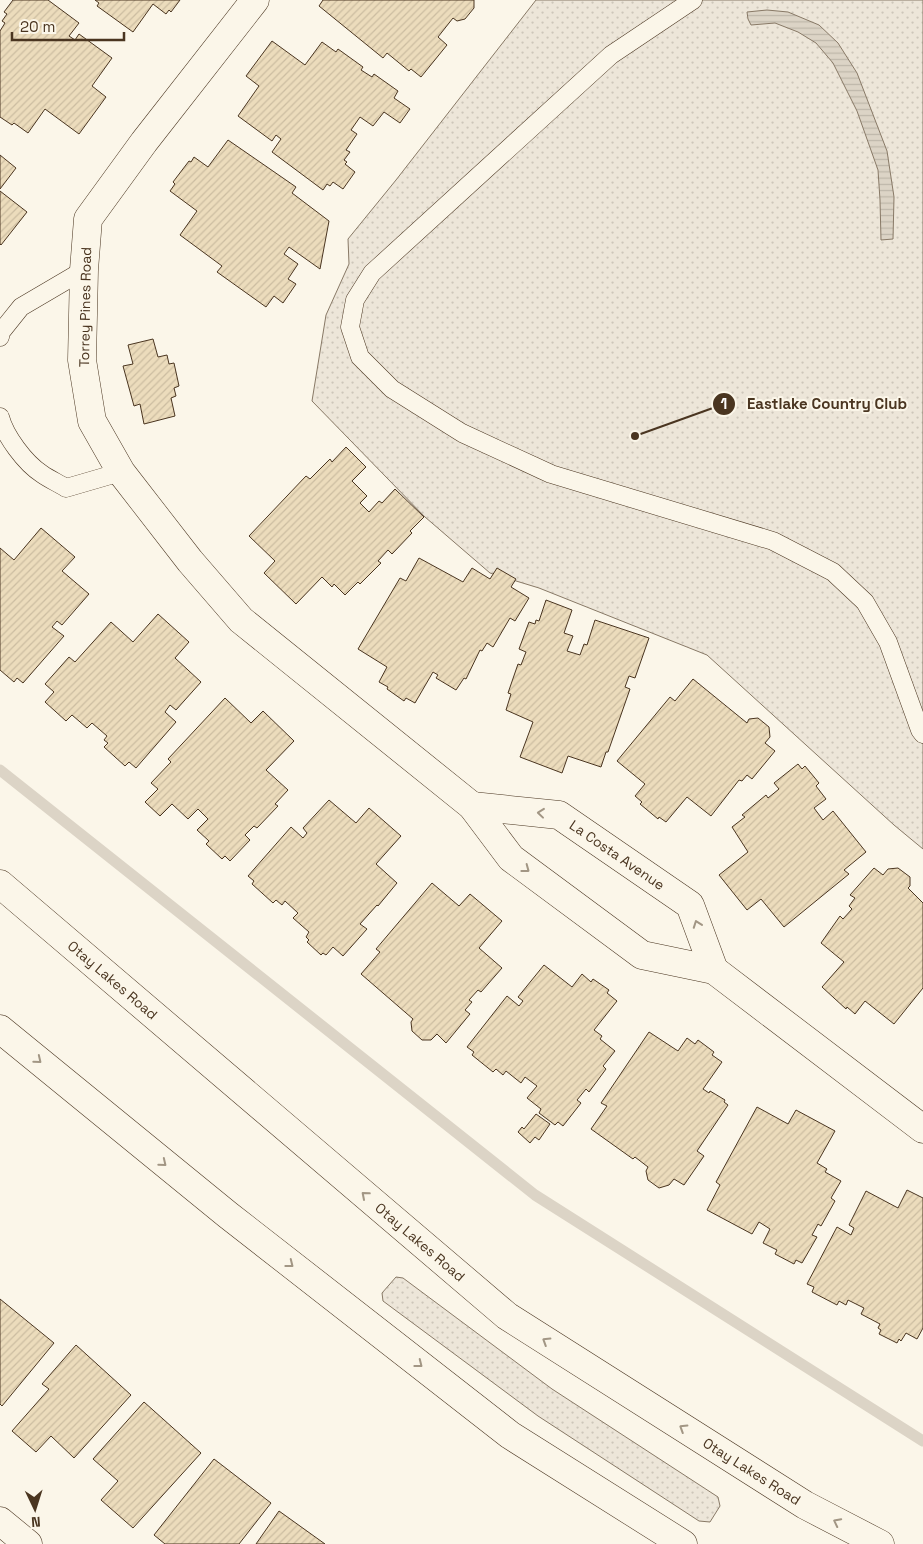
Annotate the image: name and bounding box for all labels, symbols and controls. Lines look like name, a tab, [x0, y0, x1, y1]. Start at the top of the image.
scale bar	[12, 10, 125, 42]
text: 20 m	[20, 17, 55, 36]
street label: Torrey Pines Road	[75, 247, 95, 367]
callout: Eastlake Country Club	[712, 389, 917, 419]
text: 1	[721, 394, 727, 413]
text: Eastlake Country Club	[747, 394, 907, 413]
one-way arrow	[537, 808, 545, 819]
street label: La Costa Avenue	[566, 816, 668, 894]
one-way arrow	[520, 863, 530, 872]
one-way arrow	[693, 920, 703, 929]
street label: Otay Lakes Road	[64, 937, 161, 1023]
one-way arrow	[32, 1054, 41, 1063]
one-way arrow	[158, 1157, 167, 1166]
one-way arrow	[362, 1192, 371, 1201]
street label: Otay Lakes Road	[372, 1199, 469, 1285]
one-way arrow	[285, 1258, 294, 1267]
one-way arrow	[542, 1338, 552, 1347]
one-way arrow	[413, 1358, 423, 1367]
one-way arrow	[680, 1425, 689, 1434]
street label: Otay Lakes Road	[700, 1434, 804, 1509]
north arrow	[10, 1484, 60, 1534]
text: N	[31, 1513, 41, 1531]
one-way arrow	[833, 1518, 842, 1528]

